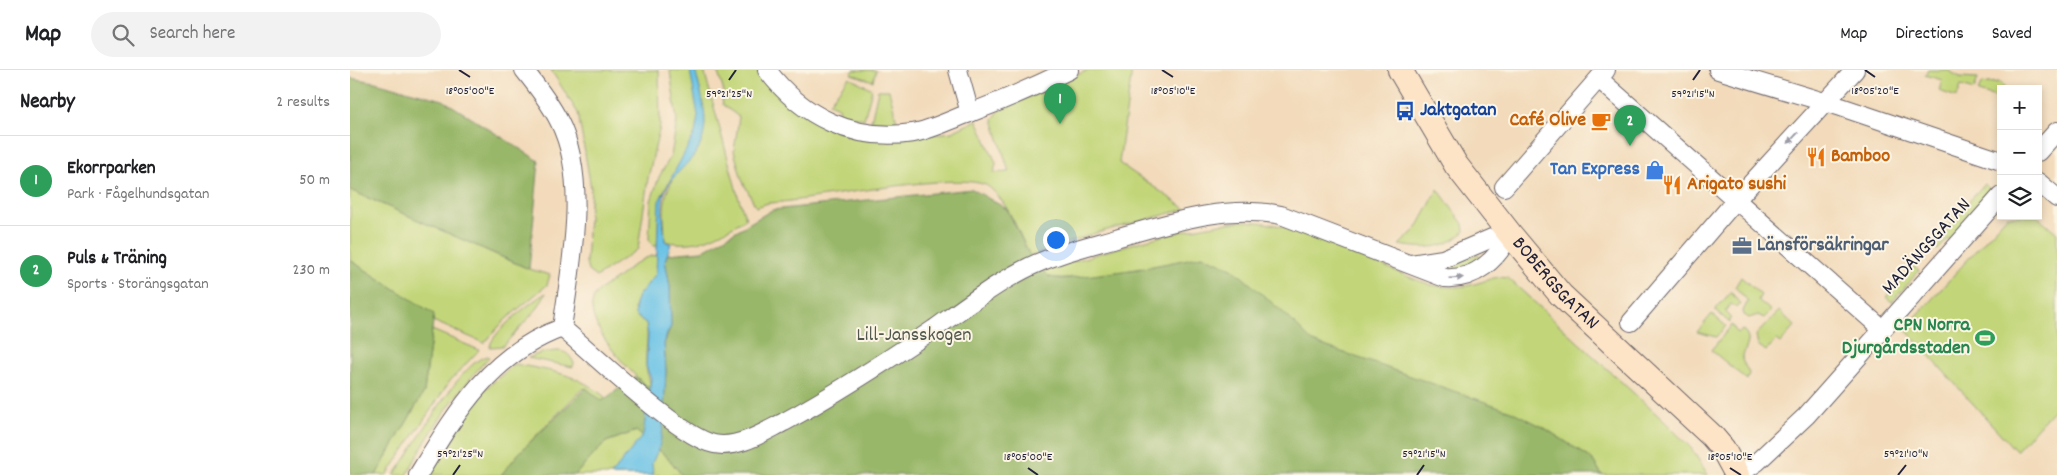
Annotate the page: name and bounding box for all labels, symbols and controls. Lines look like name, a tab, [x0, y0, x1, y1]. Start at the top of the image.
search box	[91, 12, 441, 57]
text: Map	[25, 18, 61, 52]
icon: search	[109, 21, 137, 49]
text: Search here	[149, 21, 235, 48]
text: Map	[1840, 22, 1867, 47]
text: Directions	[1895, 22, 1964, 47]
text: Saved	[1992, 22, 2032, 47]
text: 18°05'00"E	[446, 83, 495, 100]
pin: 1	[1044, 83, 1076, 124]
text: 18°05'10"E	[1151, 83, 1196, 100]
text: 18°05'20"E	[1851, 83, 1899, 100]
map controls	[1997, 85, 2042, 220]
button: +	[1997, 85, 2042, 130]
text: 59°21'25"N	[706, 86, 752, 103]
text: 59°21'15"N	[1671, 86, 1715, 103]
text: Nearby	[20, 88, 75, 118]
text: 2 results	[276, 91, 330, 114]
place label: Jaktgatan	[1420, 97, 1496, 125]
bus stop icon: Jaktgatan	[1394, 100, 1416, 122]
pin: 2	[1614, 105, 1646, 146]
place label: Café Olive	[1509, 107, 1586, 135]
cafe icon: Café Olive	[1590, 110, 1612, 132]
button: −	[1997, 130, 2042, 175]
one-way arrow	[1787, 131, 1799, 143]
place label: Bamboo	[1831, 143, 1890, 171]
restaurant icon: Bamboo	[1805, 146, 1827, 168]
text: Ekorrparken	[67, 156, 156, 183]
place label: Tan Express	[1550, 156, 1640, 184]
shop icon: Tan Express	[1644, 159, 1666, 181]
text: 1	[34, 169, 38, 192]
text: 50 m	[299, 169, 330, 192]
place label: Arigato sushi	[1687, 171, 1787, 199]
restaurant icon: Arigato sushi	[1661, 174, 1683, 196]
button: layers	[1997, 175, 2042, 220]
text: Park · Fågelhundsgatan	[67, 183, 209, 206]
street label: MADÄNGSGATAN	[1876, 192, 1978, 302]
your location	[1043, 227, 1069, 253]
street label: BOBERGSGATAN	[1504, 231, 1605, 337]
place label: Länsförsäkringar	[1757, 232, 1889, 260]
office icon: Länsförsäkringar	[1731, 235, 1753, 257]
text: Puls & Träning	[67, 246, 167, 273]
text: 2	[33, 259, 40, 282]
text: 230 m	[293, 259, 330, 282]
text: Sports · Storängsgatan	[67, 273, 209, 296]
one-way arrow	[1448, 274, 1464, 282]
place label: CPN Norra Djurgårdsstaden	[1842, 312, 1971, 363]
park label: Lill-Jansskogen	[857, 322, 971, 350]
sports icon: CPN Norra Djurgårdsstaden	[1974, 327, 1996, 349]
text: 59°21'25"N	[437, 446, 483, 463]
text: 59°21'15"N	[1402, 446, 1446, 463]
text: 59°21'10"N	[1884, 446, 1928, 463]
text: 18°05'00"E	[1004, 449, 1053, 466]
text: 18°05'10"E	[1708, 449, 1753, 466]

